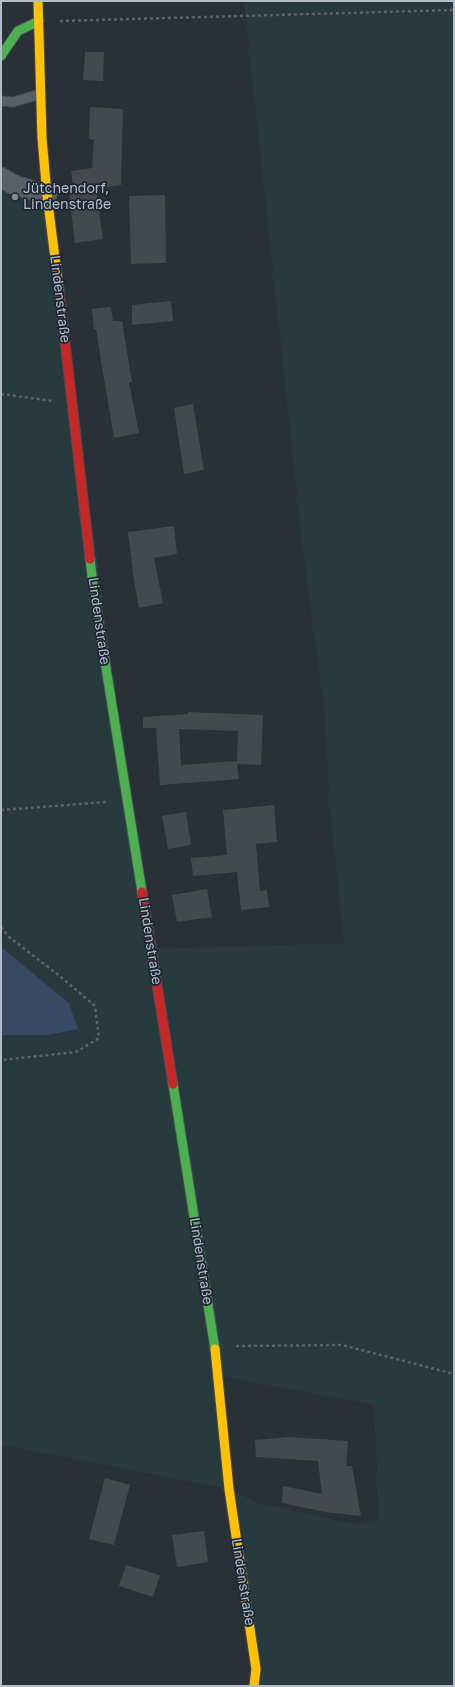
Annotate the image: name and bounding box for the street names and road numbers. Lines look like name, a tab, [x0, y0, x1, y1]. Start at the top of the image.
street label: Lindenstraße	[46, 254, 74, 344]
street label: Lindenstraße	[85, 576, 113, 666]
street label: Lindenstraße	[135, 896, 165, 986]
street label: Lindenstraße	[186, 1216, 216, 1306]
street label: Lindenstraße	[228, 1537, 258, 1627]

